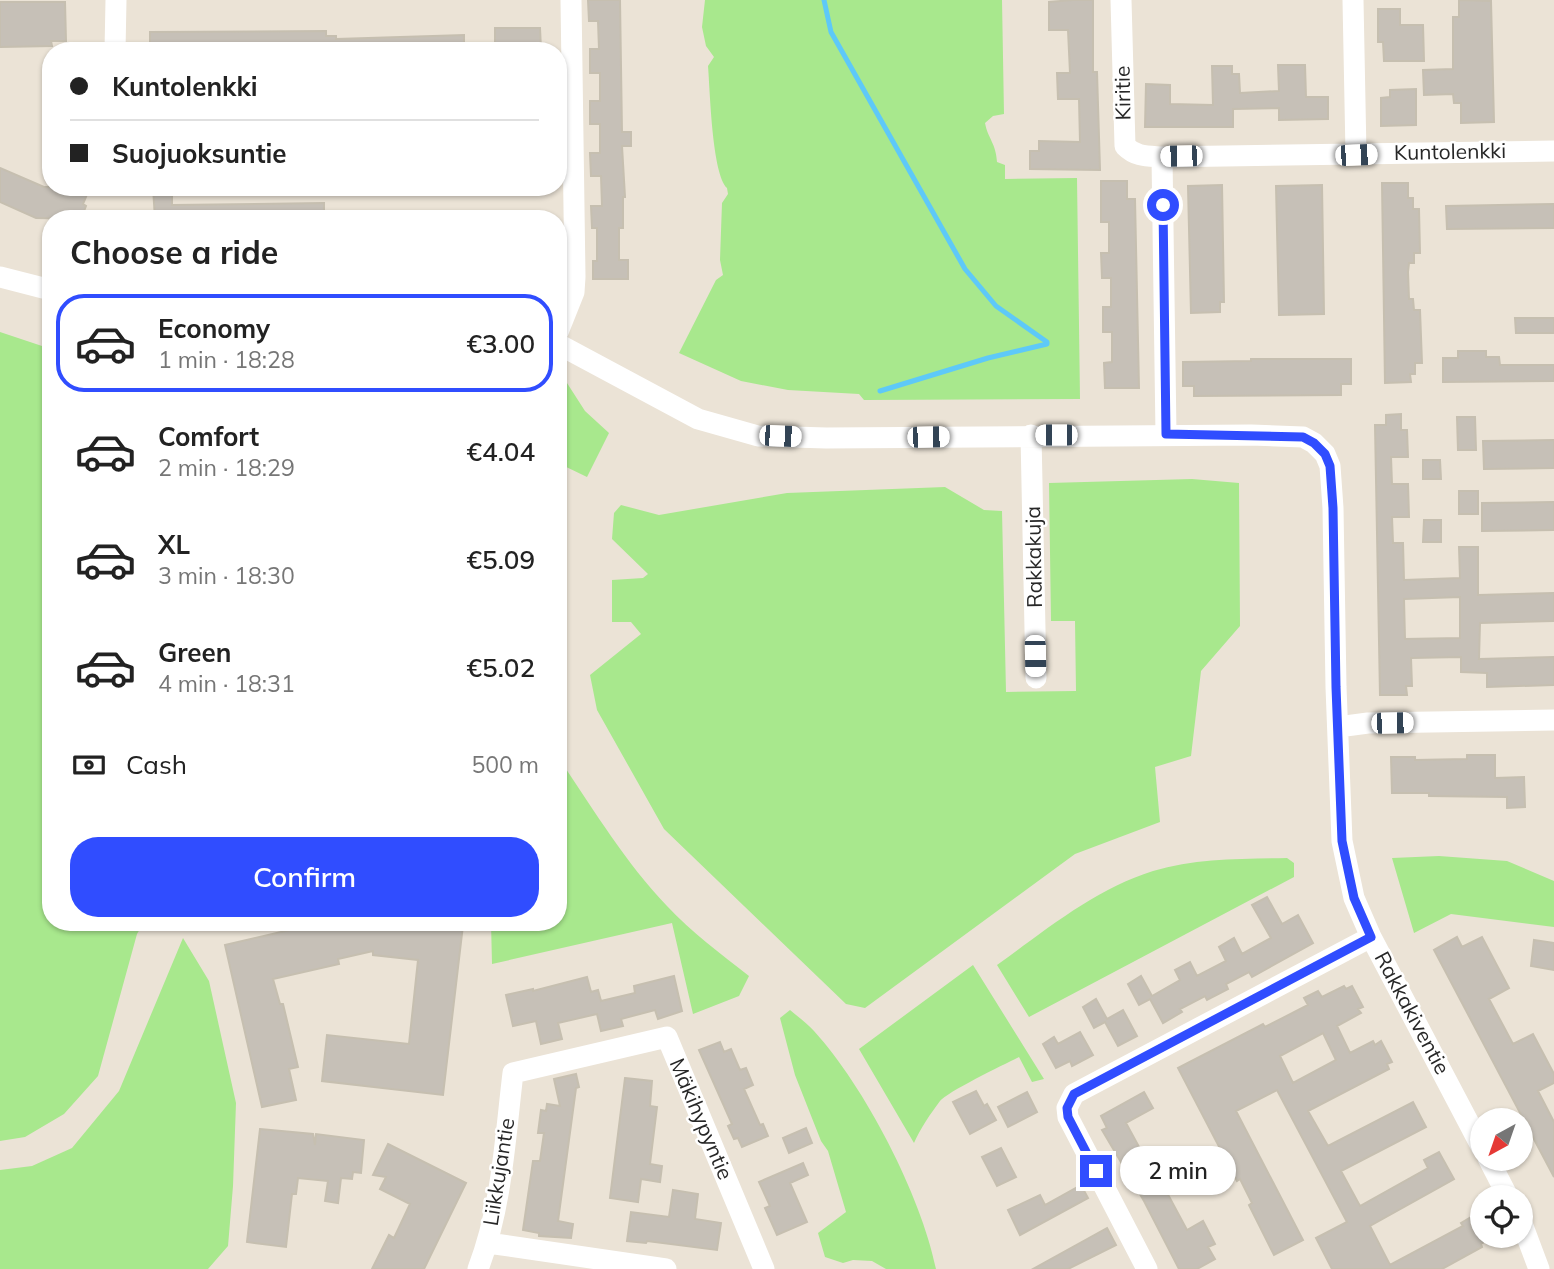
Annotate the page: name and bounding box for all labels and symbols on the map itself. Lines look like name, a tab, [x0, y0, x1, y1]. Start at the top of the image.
street label: Kiritie	[1109, 65, 1135, 121]
street label: Kuntolenkki	[1394, 137, 1506, 165]
car	[1335, 144, 1378, 166]
car	[1160, 145, 1203, 167]
route start	[1147, 189, 1179, 221]
car	[759, 425, 802, 447]
car	[1036, 425, 1078, 446]
car	[907, 426, 950, 448]
street label: Rakkakuja	[1019, 506, 1047, 608]
car	[1025, 635, 1046, 677]
car	[1371, 712, 1414, 734]
street label: Rakkakiventie	[1370, 947, 1456, 1078]
street label: Mäkihypyntie	[665, 1054, 739, 1183]
north arrow	[1470, 1108, 1533, 1171]
street label: Liikkujantie	[477, 1116, 519, 1228]
callout: 2 min	[1120, 1146, 1236, 1196]
route end	[1080, 1155, 1112, 1187]

